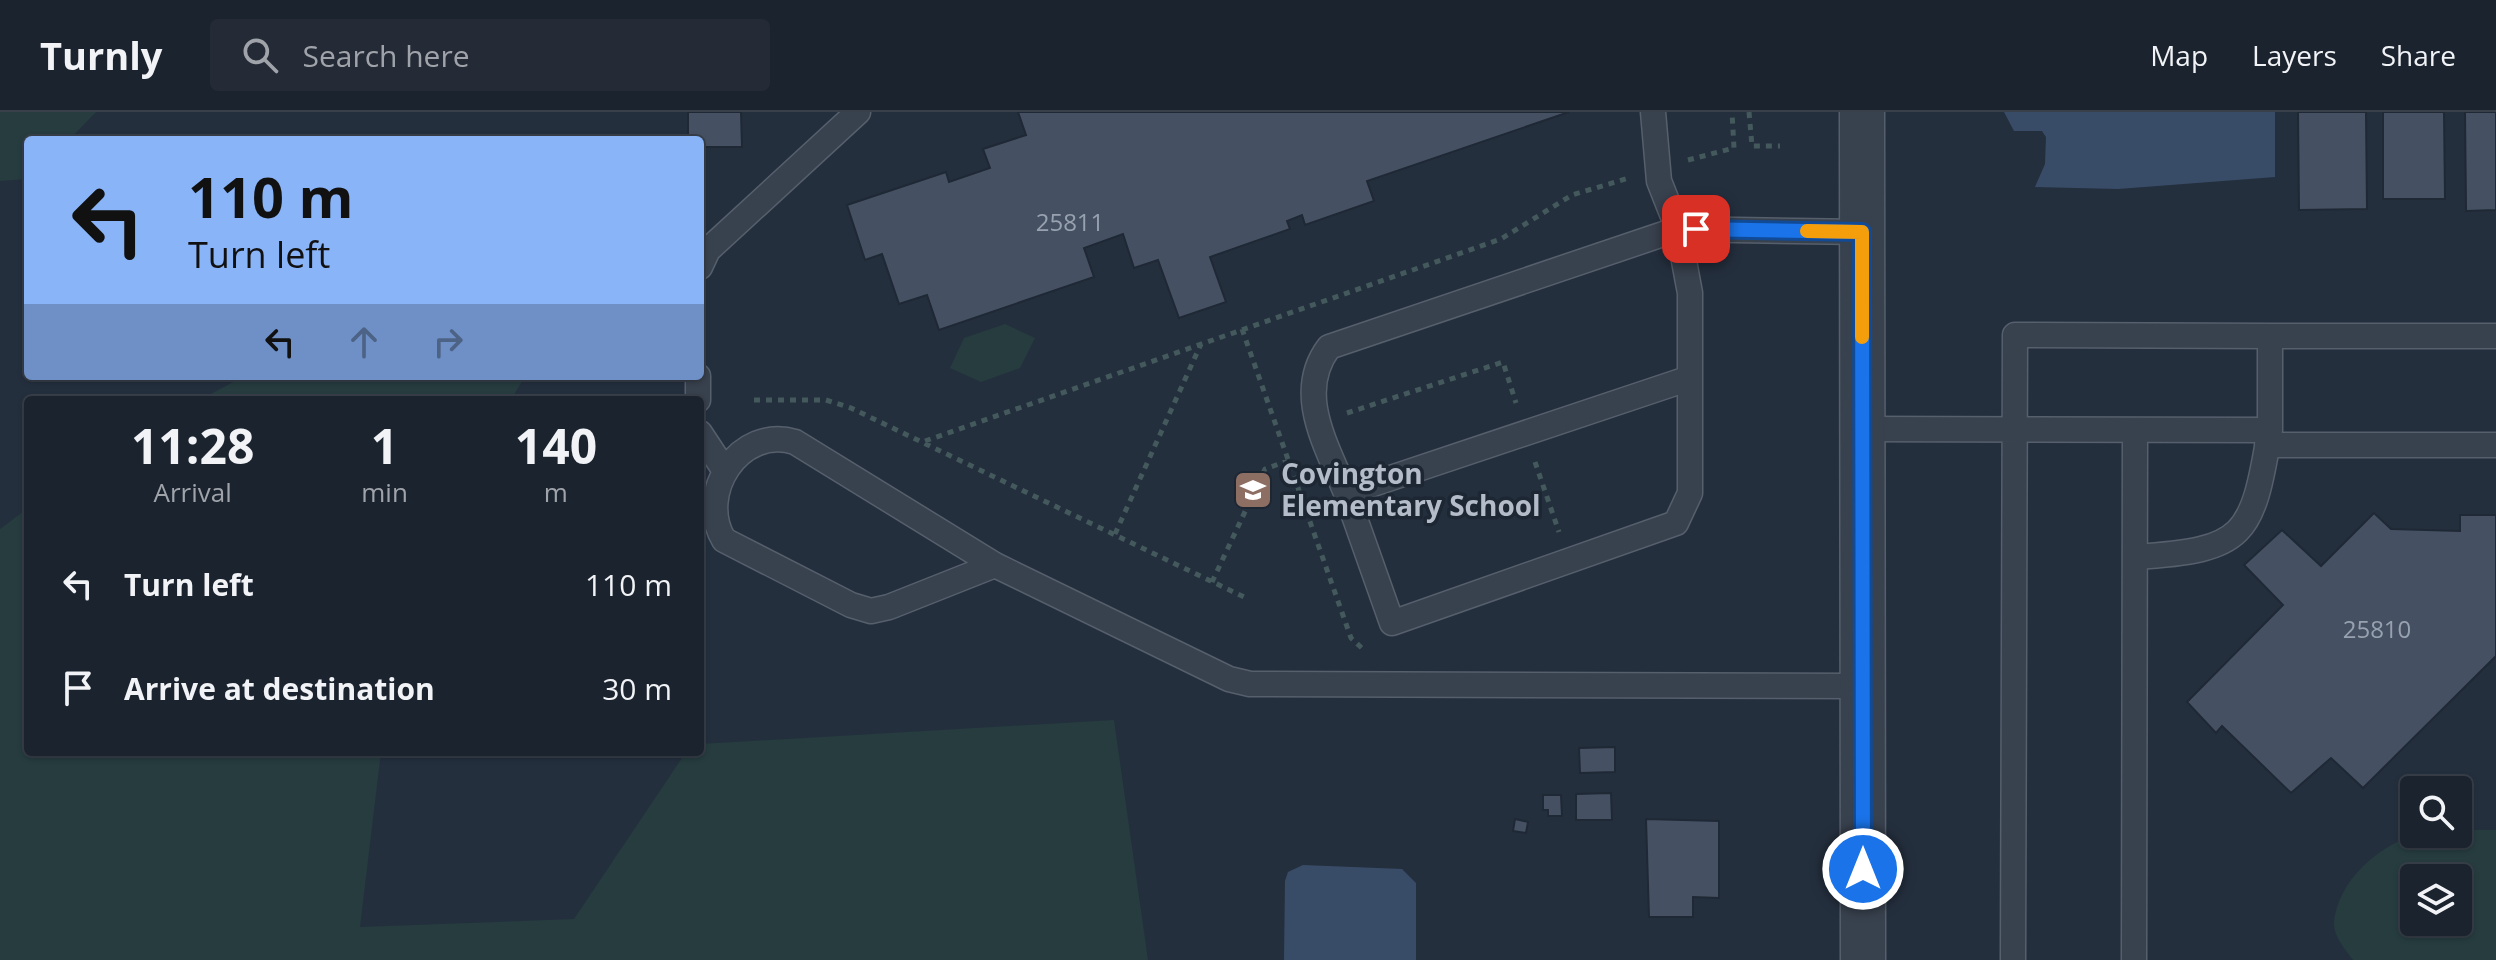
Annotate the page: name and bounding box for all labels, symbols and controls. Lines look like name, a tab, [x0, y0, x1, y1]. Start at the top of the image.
search box	[210, 19, 770, 91]
text: Turnly	[40, 29, 162, 81]
icon: search	[238, 33, 282, 77]
text: Search here	[302, 35, 470, 76]
text: Map	[2150, 36, 2208, 74]
text: Layers	[2252, 36, 2337, 74]
text: Share	[2381, 36, 2456, 74]
text: 110 m	[188, 158, 354, 234]
icon: left	[56, 168, 160, 272]
pin	[1662, 195, 1730, 263]
house number: 25811	[1036, 205, 1104, 238]
icon: arrive	[1674, 207, 1718, 251]
text: Turn left	[188, 230, 330, 279]
icon: left	[258, 320, 302, 364]
icon: ahead	[342, 320, 386, 364]
icon: right	[426, 320, 470, 364]
text: 11:28	[131, 413, 254, 478]
text: 1	[371, 413, 398, 478]
text: 140	[515, 413, 597, 478]
place label: Covington Elementary School	[1281, 454, 1541, 524]
school or university icon: Covington Elementary School	[1232, 469, 1274, 511]
text: Arrival	[153, 474, 232, 510]
text: min	[361, 474, 408, 510]
text: m	[544, 474, 568, 510]
icon: left	[56, 562, 100, 606]
text: Turn left	[124, 564, 254, 605]
text: 110 m	[585, 564, 672, 605]
house number: 25810	[2343, 612, 2411, 645]
icon: arrive	[56, 666, 100, 710]
text: Arrive at destination	[124, 668, 435, 709]
text: 30 m	[602, 668, 672, 709]
map controls	[2400, 776, 2472, 936]
button: search	[2400, 776, 2472, 848]
position arrow	[1821, 827, 1905, 911]
button: layers	[2400, 864, 2472, 936]

